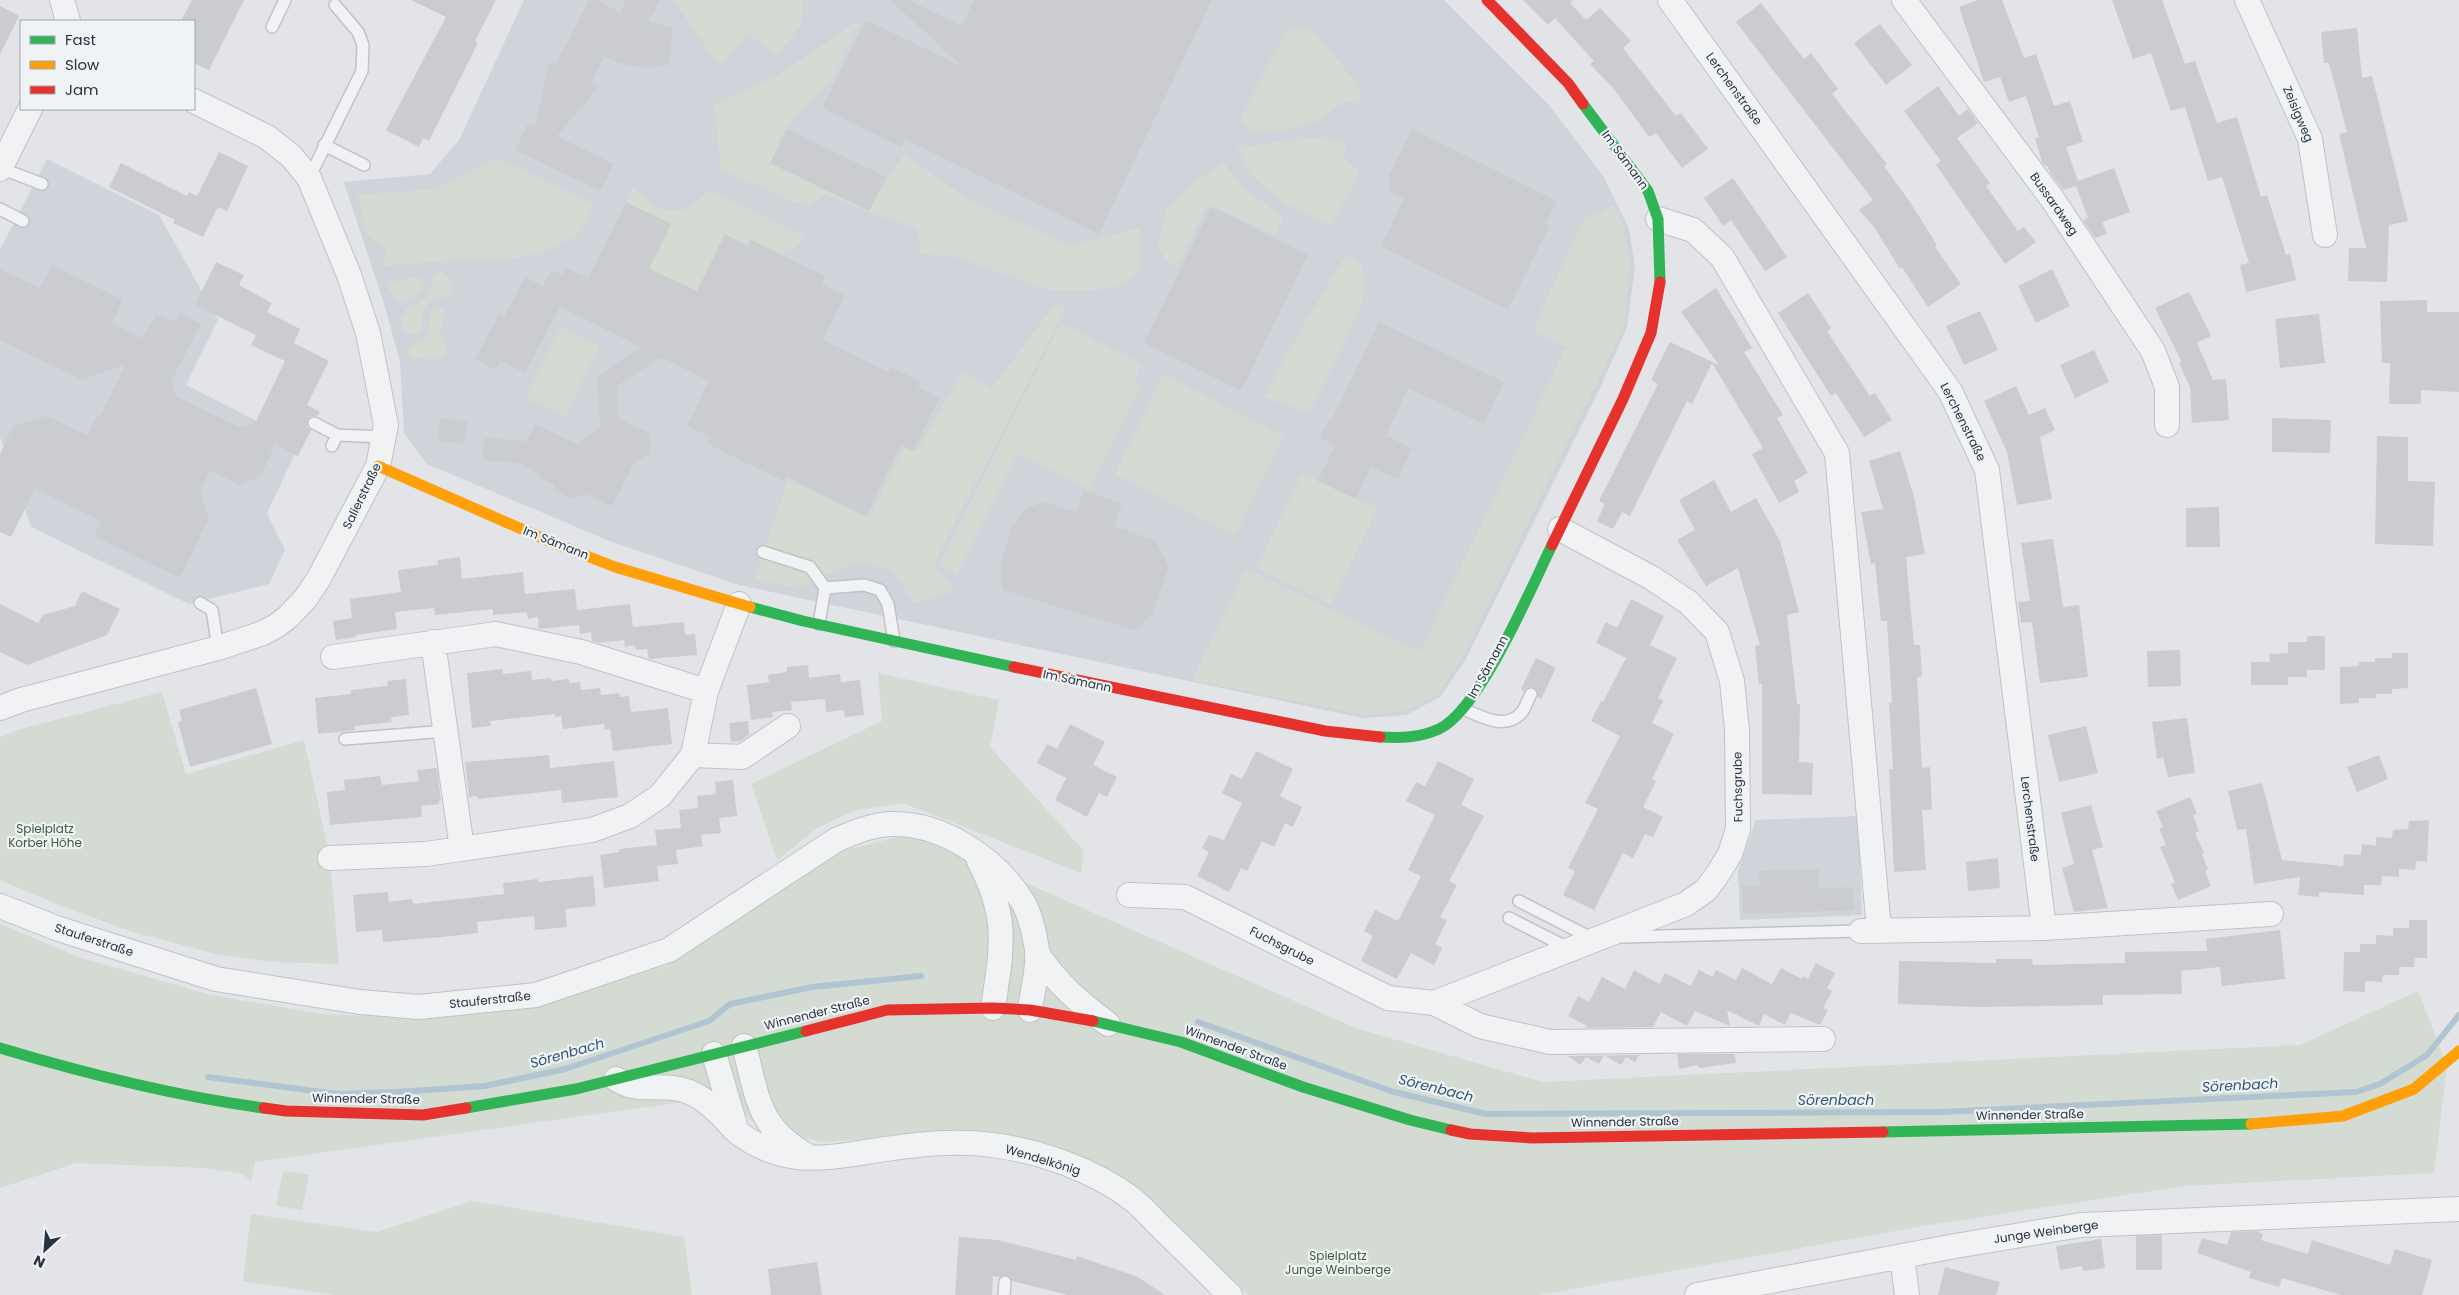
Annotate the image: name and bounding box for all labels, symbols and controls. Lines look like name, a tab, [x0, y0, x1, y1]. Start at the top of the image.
legend	[20, 20, 195, 110]
text: Fast	[65, 29, 96, 50]
street label: Lerchenstraße	[1702, 49, 1767, 129]
text: Slow	[65, 54, 100, 75]
text: Jam	[65, 79, 99, 100]
street label: Zeisigweg	[2279, 83, 2318, 145]
street label: Im Sämann	[1598, 127, 1653, 193]
street label: Bussardweg	[2026, 169, 2083, 239]
street label: Lerchenstraße	[1936, 380, 1991, 464]
street label: Salierstraße	[338, 460, 385, 532]
street label: Im Sämann	[521, 522, 592, 563]
street label: Im Sämann	[1463, 632, 1512, 701]
street label: Im Sämann	[1041, 665, 1113, 696]
street label: Fuchsgrube	[1728, 751, 1747, 823]
street label: Lerchenstraße	[2017, 775, 2044, 863]
park label: Spielplatz Korber Höhe	[8, 820, 82, 851]
street label: Stauferstraße	[53, 919, 136, 960]
street label: Fuchsgrube	[1247, 922, 1318, 969]
street label: Stauferstraße	[448, 987, 532, 1012]
street label: Winnender Straße	[762, 991, 871, 1034]
street label: Winnender Straße	[1183, 1021, 1290, 1074]
water label: Sörenbach	[528, 1033, 606, 1073]
water label: Sörenbach	[1397, 1069, 1476, 1107]
water label: Sörenbach	[2201, 1073, 2279, 1097]
street label: Winnender Straße	[312, 1089, 420, 1108]
water label: Sörenbach	[1798, 1090, 1874, 1110]
street label: Winnender Straße	[1976, 1105, 2084, 1124]
street label: Winnender Straße	[1571, 1112, 1679, 1131]
street label: Wendelkönig	[1003, 1140, 1083, 1179]
street label: Junge Weinberge	[1992, 1216, 2100, 1247]
north arrow	[20, 1225, 70, 1275]
park label: Spielplatz Junge Weinberge	[1285, 1247, 1391, 1278]
text: N	[30, 1250, 48, 1273]

